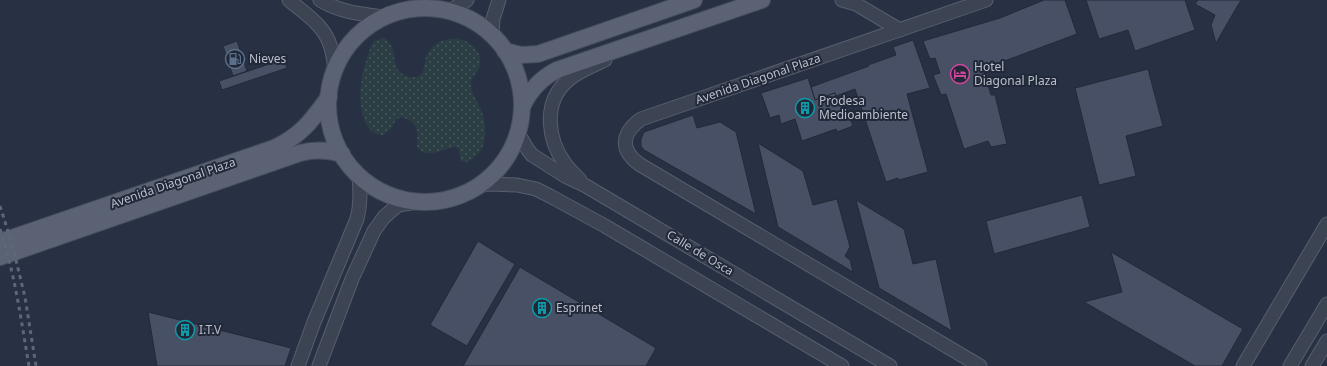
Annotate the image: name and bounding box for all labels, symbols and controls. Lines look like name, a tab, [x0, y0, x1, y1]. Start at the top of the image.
fuel station icon: Nieves	[224, 48, 246, 70]
street label: Avenida Diagonal Plaza	[693, 49, 823, 108]
place label: Nieves	[249, 50, 287, 67]
place label: Hotel Diagonal Plaza	[974, 58, 1057, 89]
hotel icon: Hotel Diagonal Plaza	[949, 63, 971, 85]
place label: Prodesa Medioambiente	[819, 92, 908, 123]
building icon: Prodesa Medioambiente	[794, 97, 816, 119]
street label: Avenida Diagonal Plaza	[108, 153, 238, 212]
street label: Calle de Osca	[664, 226, 737, 279]
building icon: Esprinet	[531, 297, 553, 319]
place label: Esprinet	[556, 299, 603, 316]
building icon: I.T.V	[174, 319, 196, 341]
place label: I.T.V	[199, 321, 222, 338]

